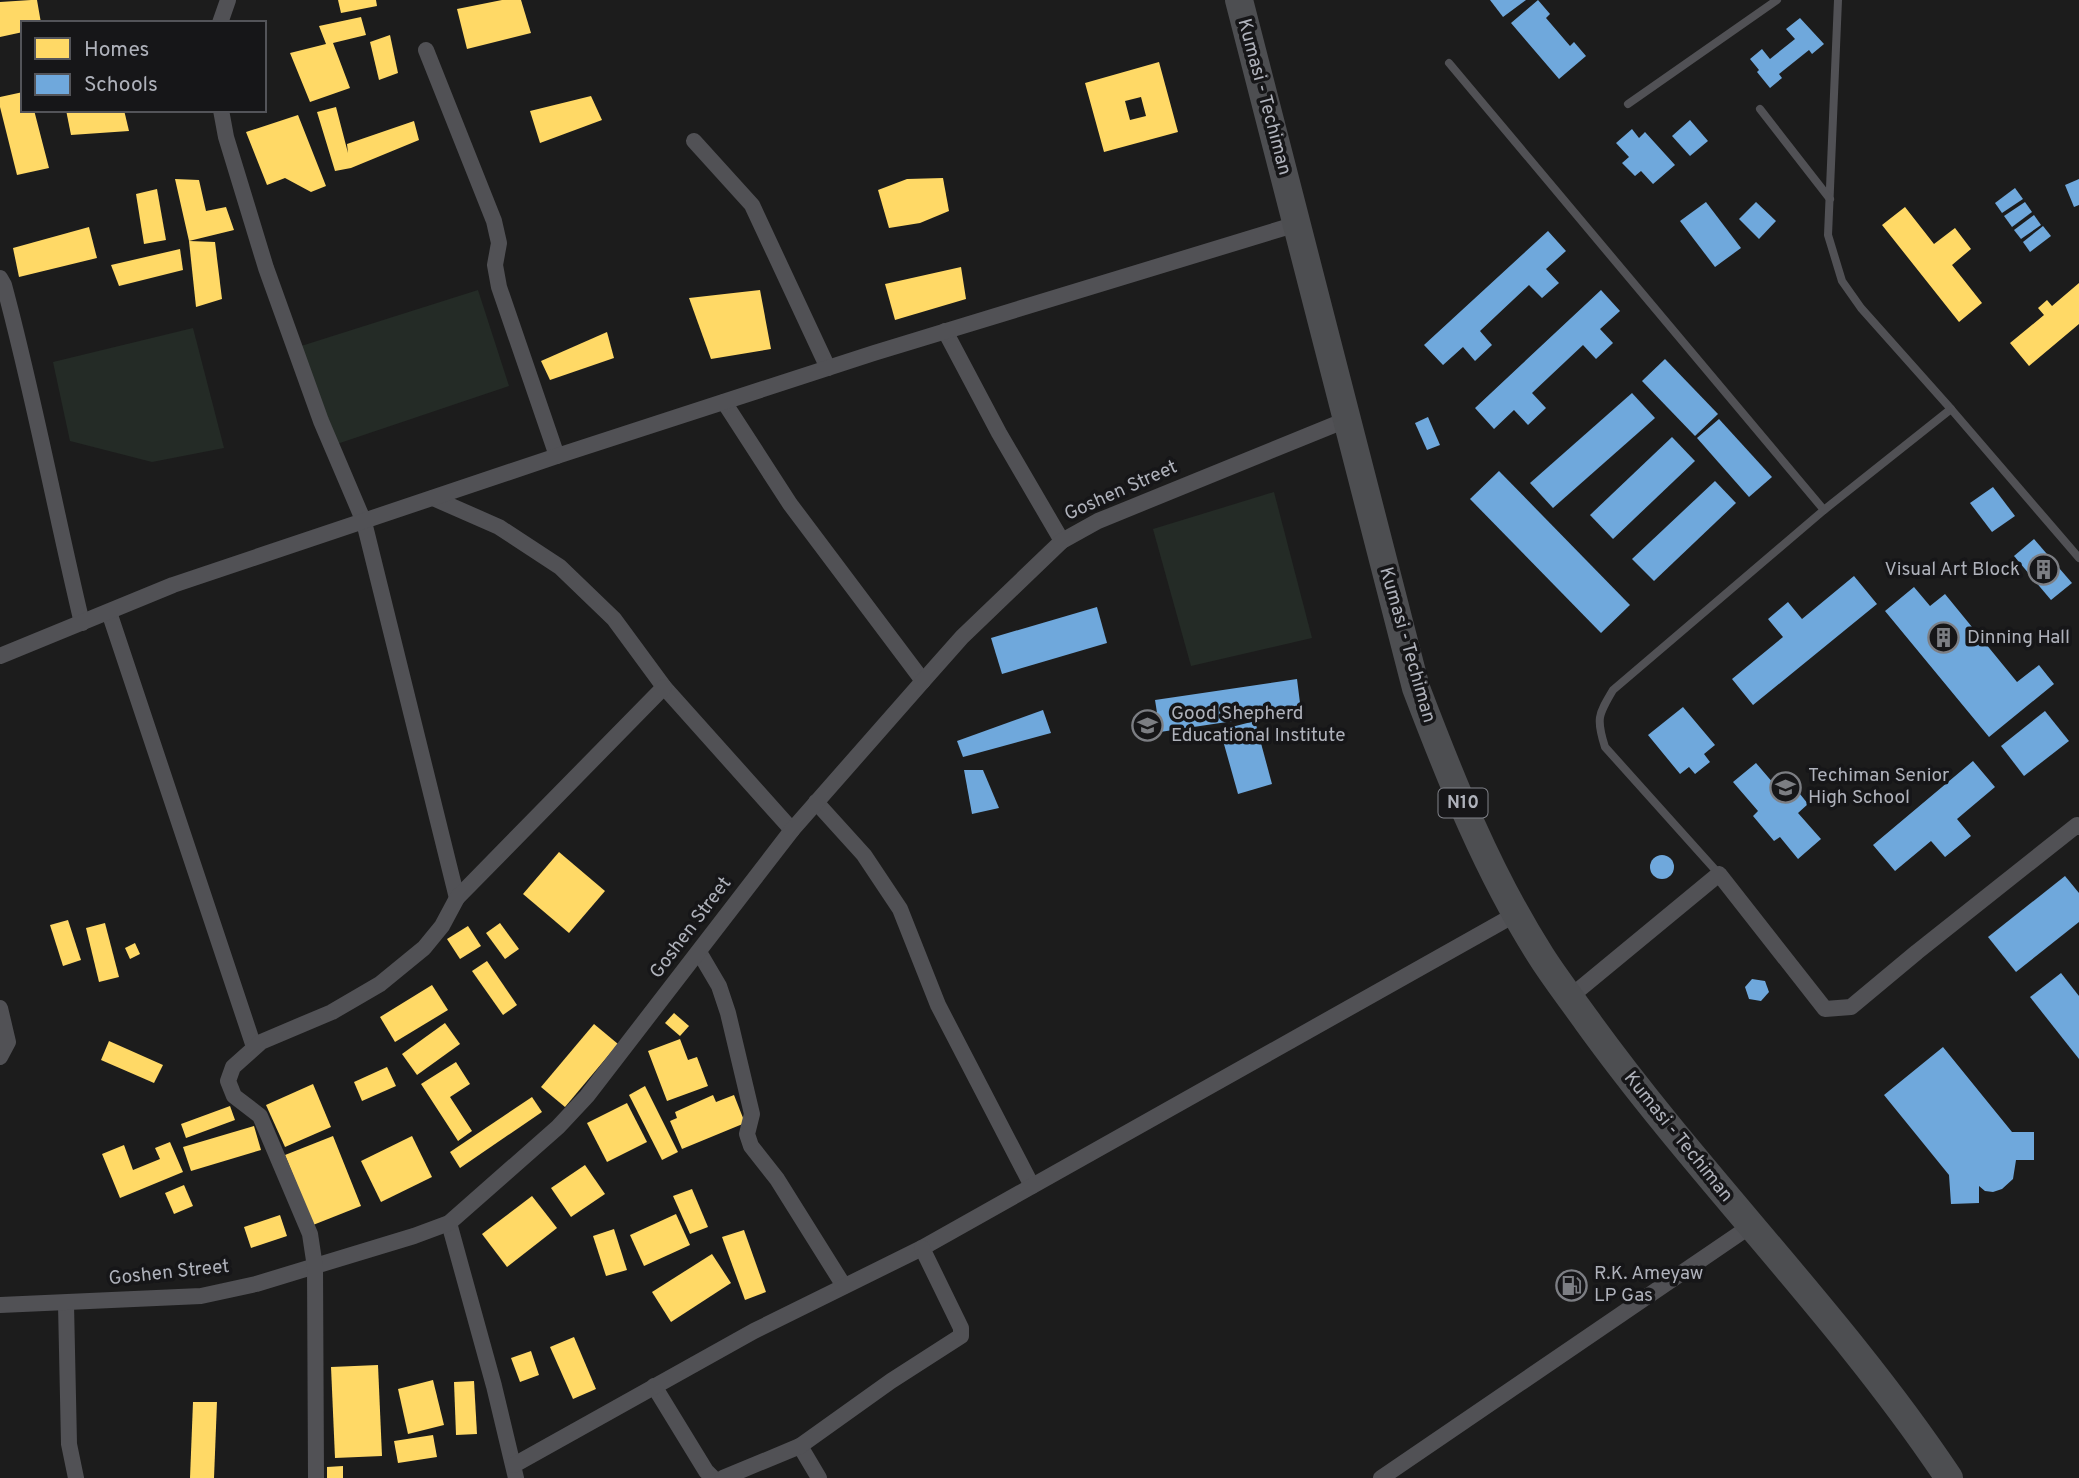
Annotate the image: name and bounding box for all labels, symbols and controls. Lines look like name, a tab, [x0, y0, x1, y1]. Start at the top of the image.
street label: Kumasi - Techiman	[1232, 16, 1296, 178]
legend	[21, 21, 266, 112]
text: Homes	[84, 37, 149, 64]
text: Schools	[84, 72, 158, 99]
street label: Goshen Street	[1061, 455, 1181, 527]
building icon: Visual Art Block	[2026, 553, 2060, 587]
place label: Visual Art Block	[1884, 558, 2020, 582]
street label: Kumasi - Techiman	[1373, 564, 1441, 726]
building icon: Dinning Hall	[1927, 621, 1961, 655]
place label: Dinning Hall	[1967, 626, 2070, 650]
place label: Good Shepherd Educational Institute	[1171, 702, 1345, 748]
school or university icon: Good Shepherd Educational Institute	[1131, 708, 1165, 742]
place label: Techiman Senior High School	[1808, 764, 1950, 810]
school or university icon: Techiman Senior High School	[1768, 770, 1802, 804]
road number: N10	[1438, 788, 1488, 818]
street label: Goshen Street	[645, 872, 737, 984]
street label: Kumasi - Techiman	[1618, 1067, 1738, 1207]
street label: Goshen Street	[107, 1255, 231, 1291]
place label: R.K. Ameyaw LP Gas	[1594, 1262, 1703, 1308]
fuel station icon: R.K. Ameyaw LP Gas	[1554, 1268, 1588, 1302]

